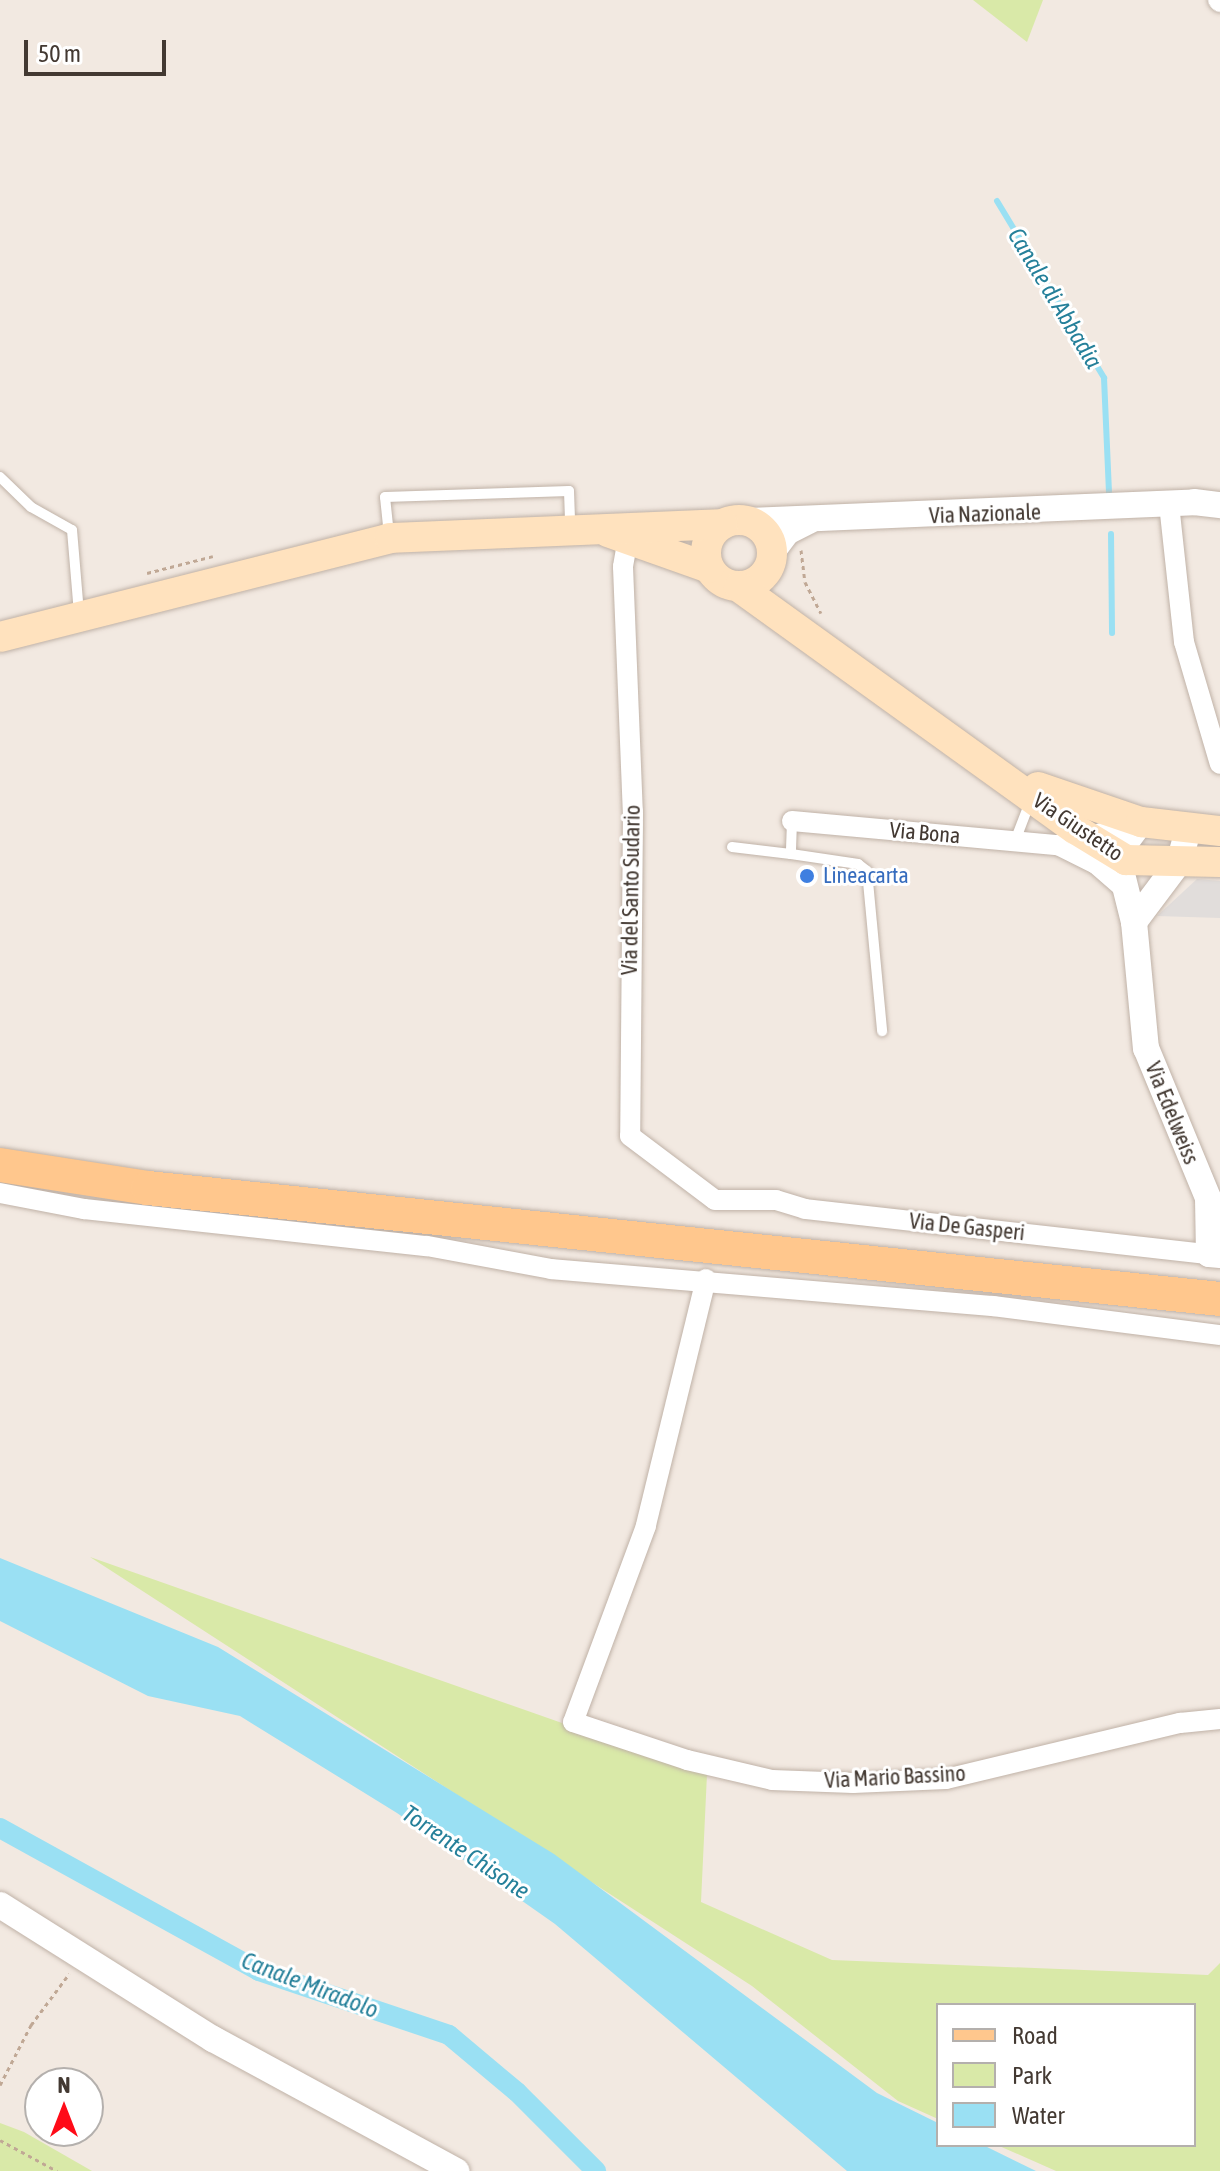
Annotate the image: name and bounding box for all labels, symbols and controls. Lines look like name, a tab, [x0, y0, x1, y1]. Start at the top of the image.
scale bar	[28, 24, 170, 74]
text: 50 m	[38, 40, 81, 67]
water label: Canale di Abbadia	[1002, 223, 1108, 373]
street label: Via Nazionale	[929, 499, 1041, 529]
street label: Via Giustetto	[1028, 787, 1128, 867]
street label: Via del Santo Sudario	[616, 805, 646, 975]
street label: Via Bona	[889, 817, 961, 849]
place label: Lineacarta	[823, 863, 909, 889]
marker: Lineacarta	[798, 867, 816, 885]
street label: Via Edelweiss	[1140, 1058, 1204, 1168]
street label: Via De Gasperi	[908, 1208, 1026, 1246]
street label: Via Mario Bassino	[824, 1760, 966, 1794]
water label: Torrente Chisone	[397, 1799, 535, 1905]
water label: Canale Miradolo	[238, 1946, 382, 2024]
legend	[936, 2003, 1196, 2147]
text: Road	[1012, 2022, 1058, 2049]
text: Park	[1012, 2062, 1052, 2089]
north arrow	[24, 2067, 104, 2147]
text: N	[58, 2072, 70, 2098]
text: Water	[1012, 2102, 1065, 2129]

